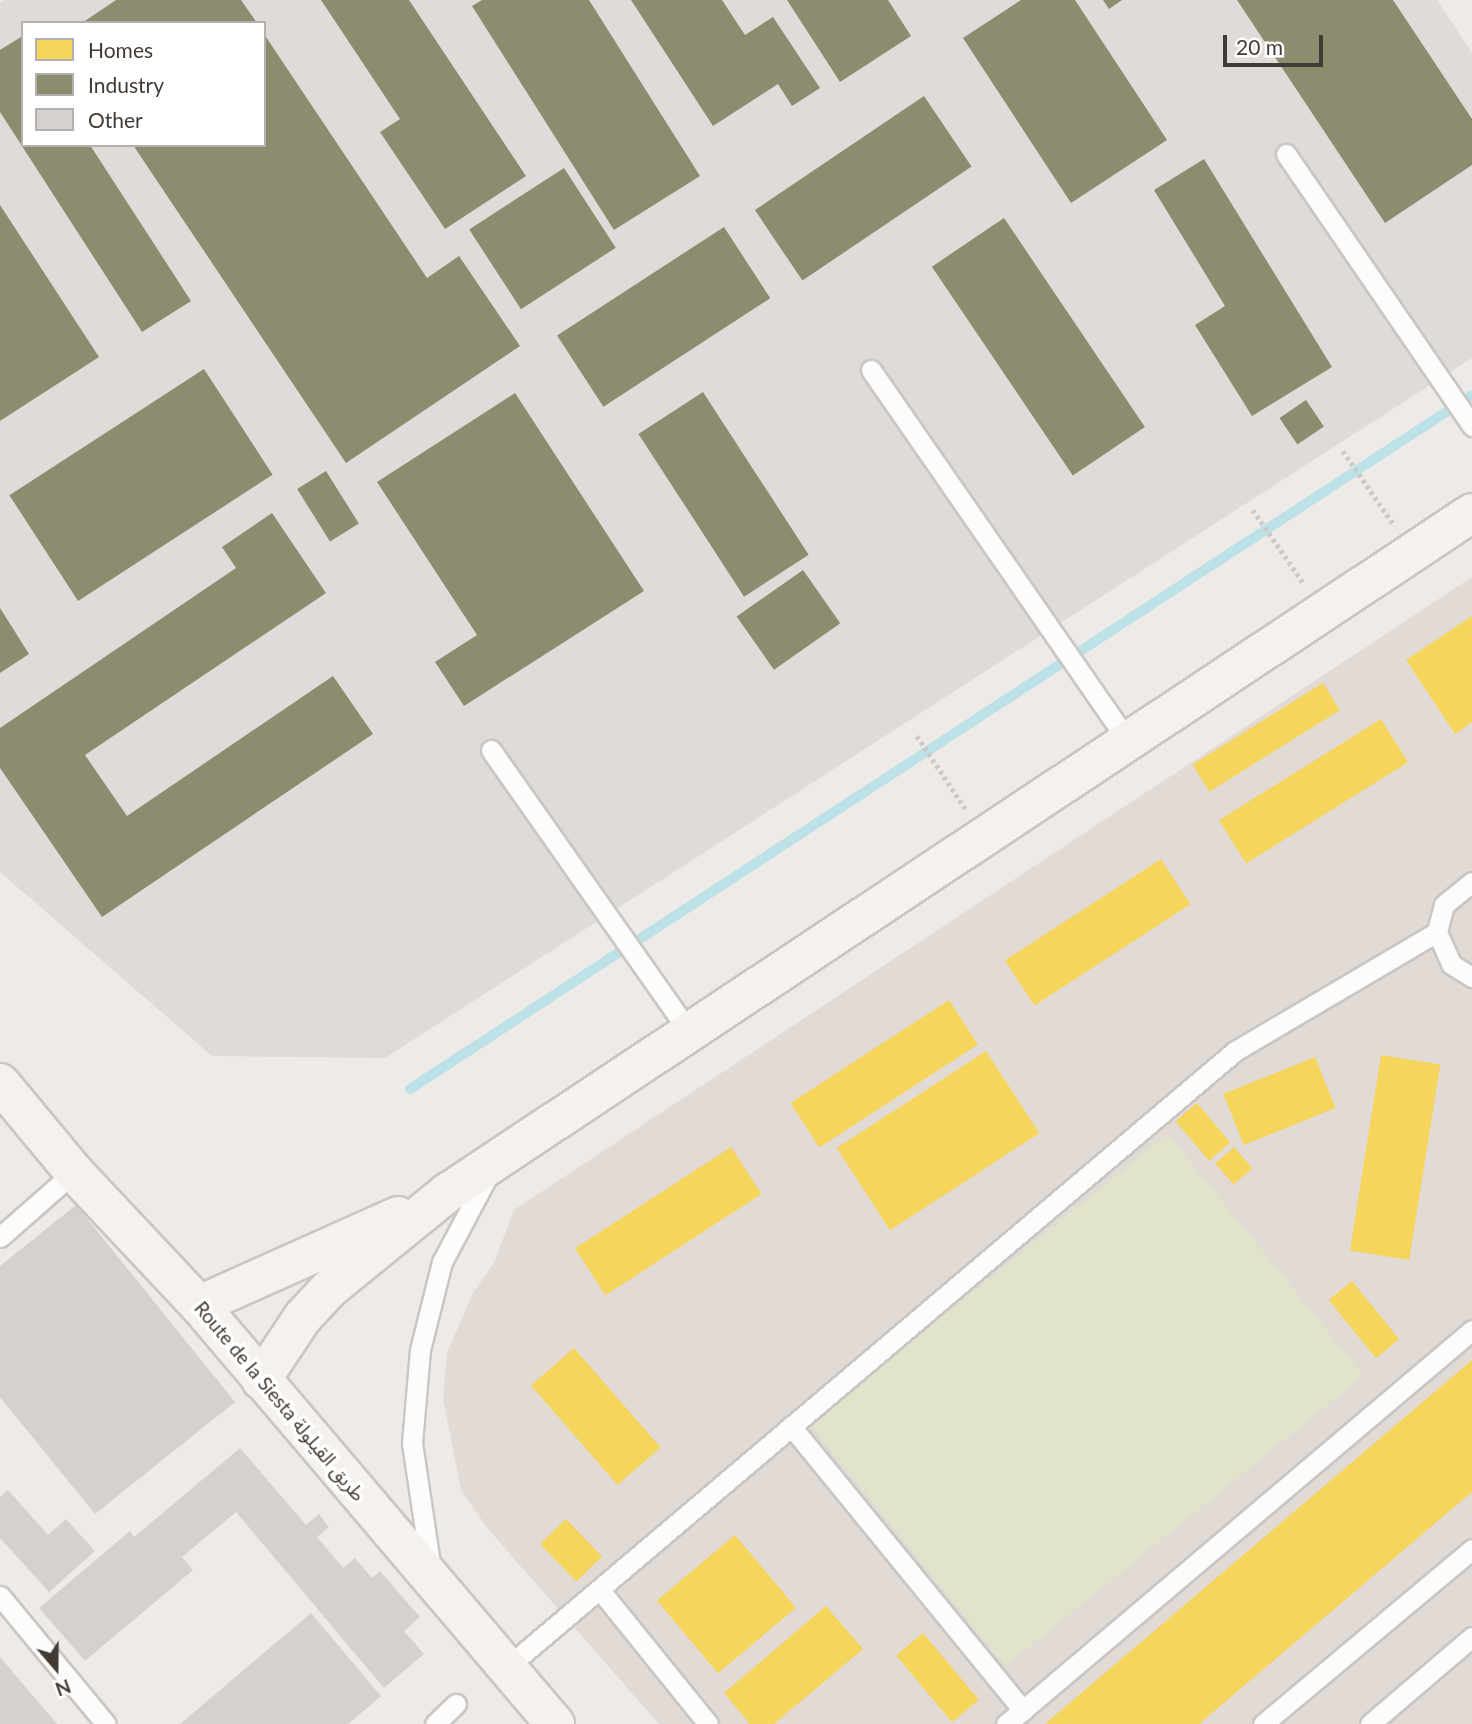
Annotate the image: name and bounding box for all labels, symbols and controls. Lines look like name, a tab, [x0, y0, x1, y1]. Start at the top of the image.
legend	[21, 21, 266, 147]
scale bar	[1227, 21, 1327, 65]
text: 20 m	[1236, 34, 1283, 59]
text: Homes	[88, 37, 153, 62]
text: Industry	[88, 72, 164, 97]
text: Other	[88, 107, 143, 132]
street label: Route de la Siesta طريق القيلولة	[190, 1297, 370, 1505]
north arrow	[21, 1633, 91, 1703]
text: N	[53, 1675, 74, 1702]

